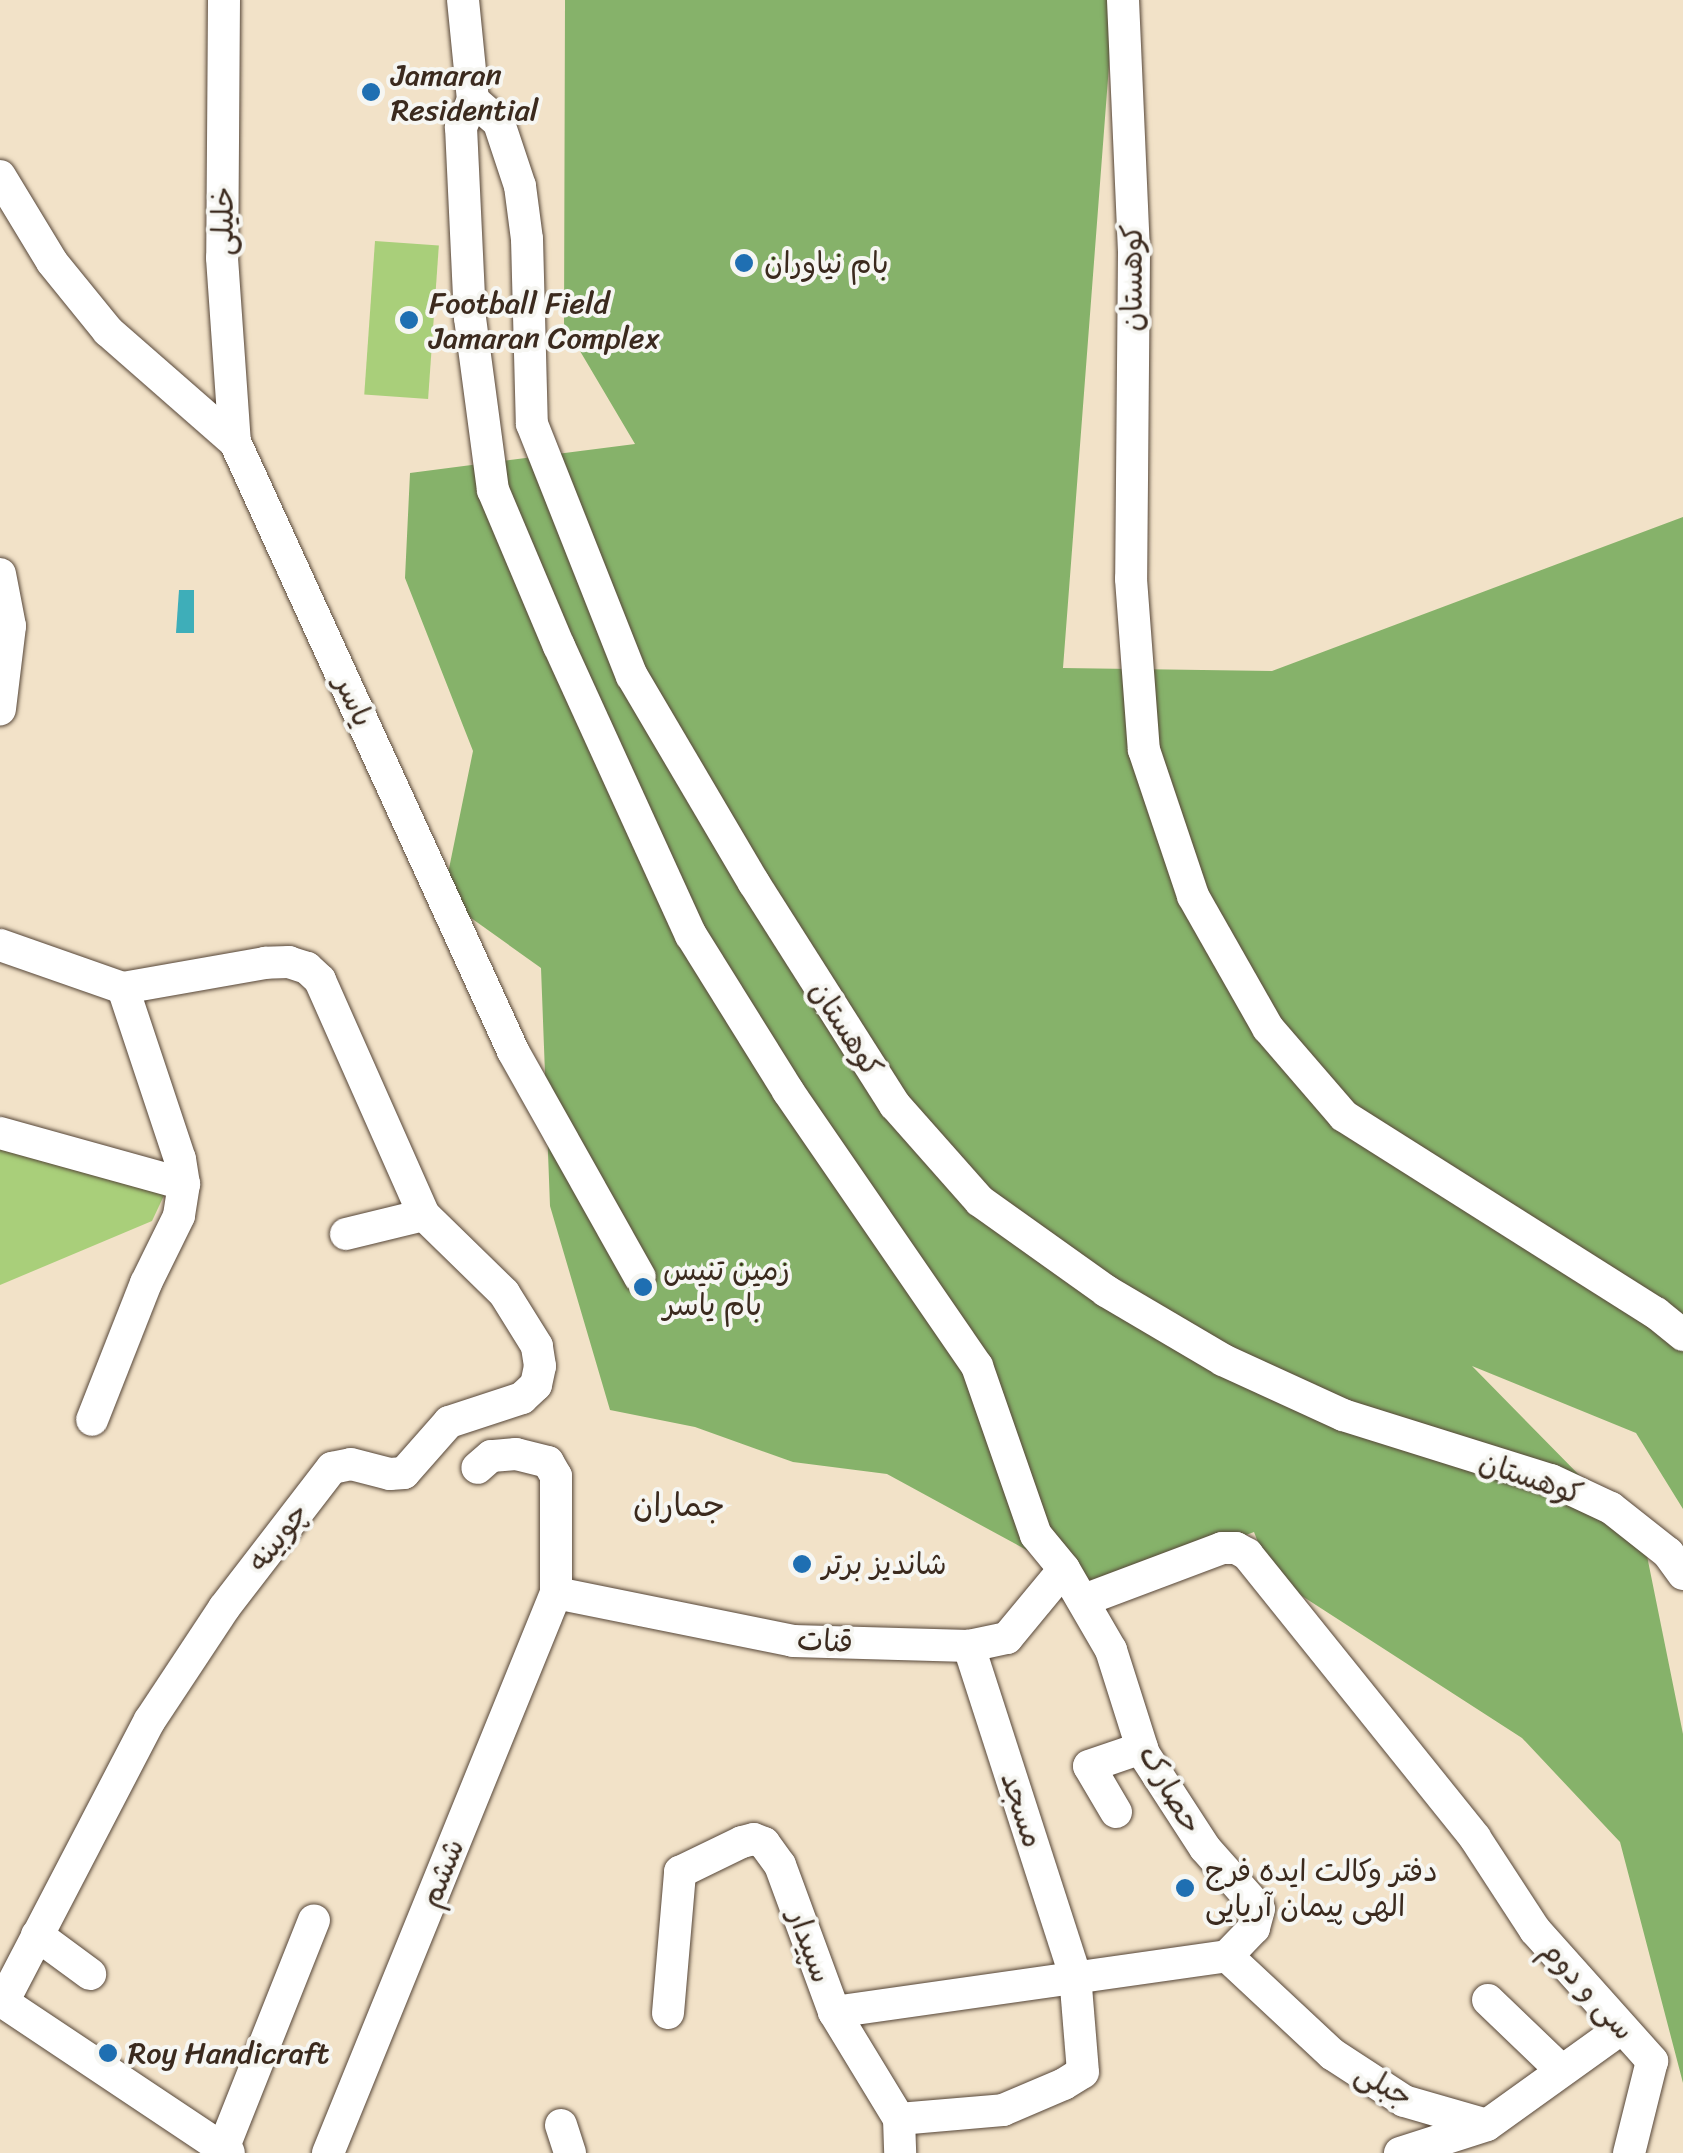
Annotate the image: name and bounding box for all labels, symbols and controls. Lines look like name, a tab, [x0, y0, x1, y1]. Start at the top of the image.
place label: Jamaran Residential	[391, 57, 538, 128]
marker: Jamaran Residential	[360, 81, 382, 103]
street label: خلیلی	[205, 186, 241, 256]
street label: کوهستان	[1114, 224, 1150, 332]
place label: بام نیاوران	[764, 245, 889, 281]
marker: بام نیاوران	[733, 252, 755, 274]
place label: Football Field Jamaran Complex	[429, 285, 660, 356]
marker: Football Field Jamaran Complex	[398, 309, 420, 331]
street label: یاسر	[327, 670, 381, 732]
street label: کوهستان	[802, 974, 890, 1084]
place label: زمین تنیس بام یاسر	[663, 1252, 790, 1322]
marker: زمین تنیس بام یاسر	[632, 1276, 654, 1298]
street label: کوهستان	[1474, 1444, 1588, 1512]
district label: جماران	[633, 1487, 725, 1525]
street label: چوبینه	[240, 1495, 316, 1579]
place label: شاندیز برتر	[822, 1546, 947, 1582]
marker: شاندیز برتر	[791, 1553, 813, 1575]
street label: قنات	[796, 1622, 854, 1660]
street label: حصارک	[1131, 1739, 1209, 1839]
street label: مسجد	[993, 1768, 1051, 1852]
street label: ششم	[412, 1833, 472, 1913]
place label: دفتر وکالت ایده فرج الهی پیمان آریایی	[1205, 1853, 1438, 1924]
marker: دفتر وکالت ایده فرج الهی پیمان آریایی	[1174, 1877, 1196, 1899]
street label: سپیدار	[780, 1904, 840, 1988]
street label: سی و دوم	[1534, 1933, 1642, 2047]
place label: Roy Handicraft	[128, 2035, 329, 2071]
marker: Roy Handicraft	[97, 2042, 119, 2064]
street label: جبلی	[1349, 2055, 1419, 2115]

